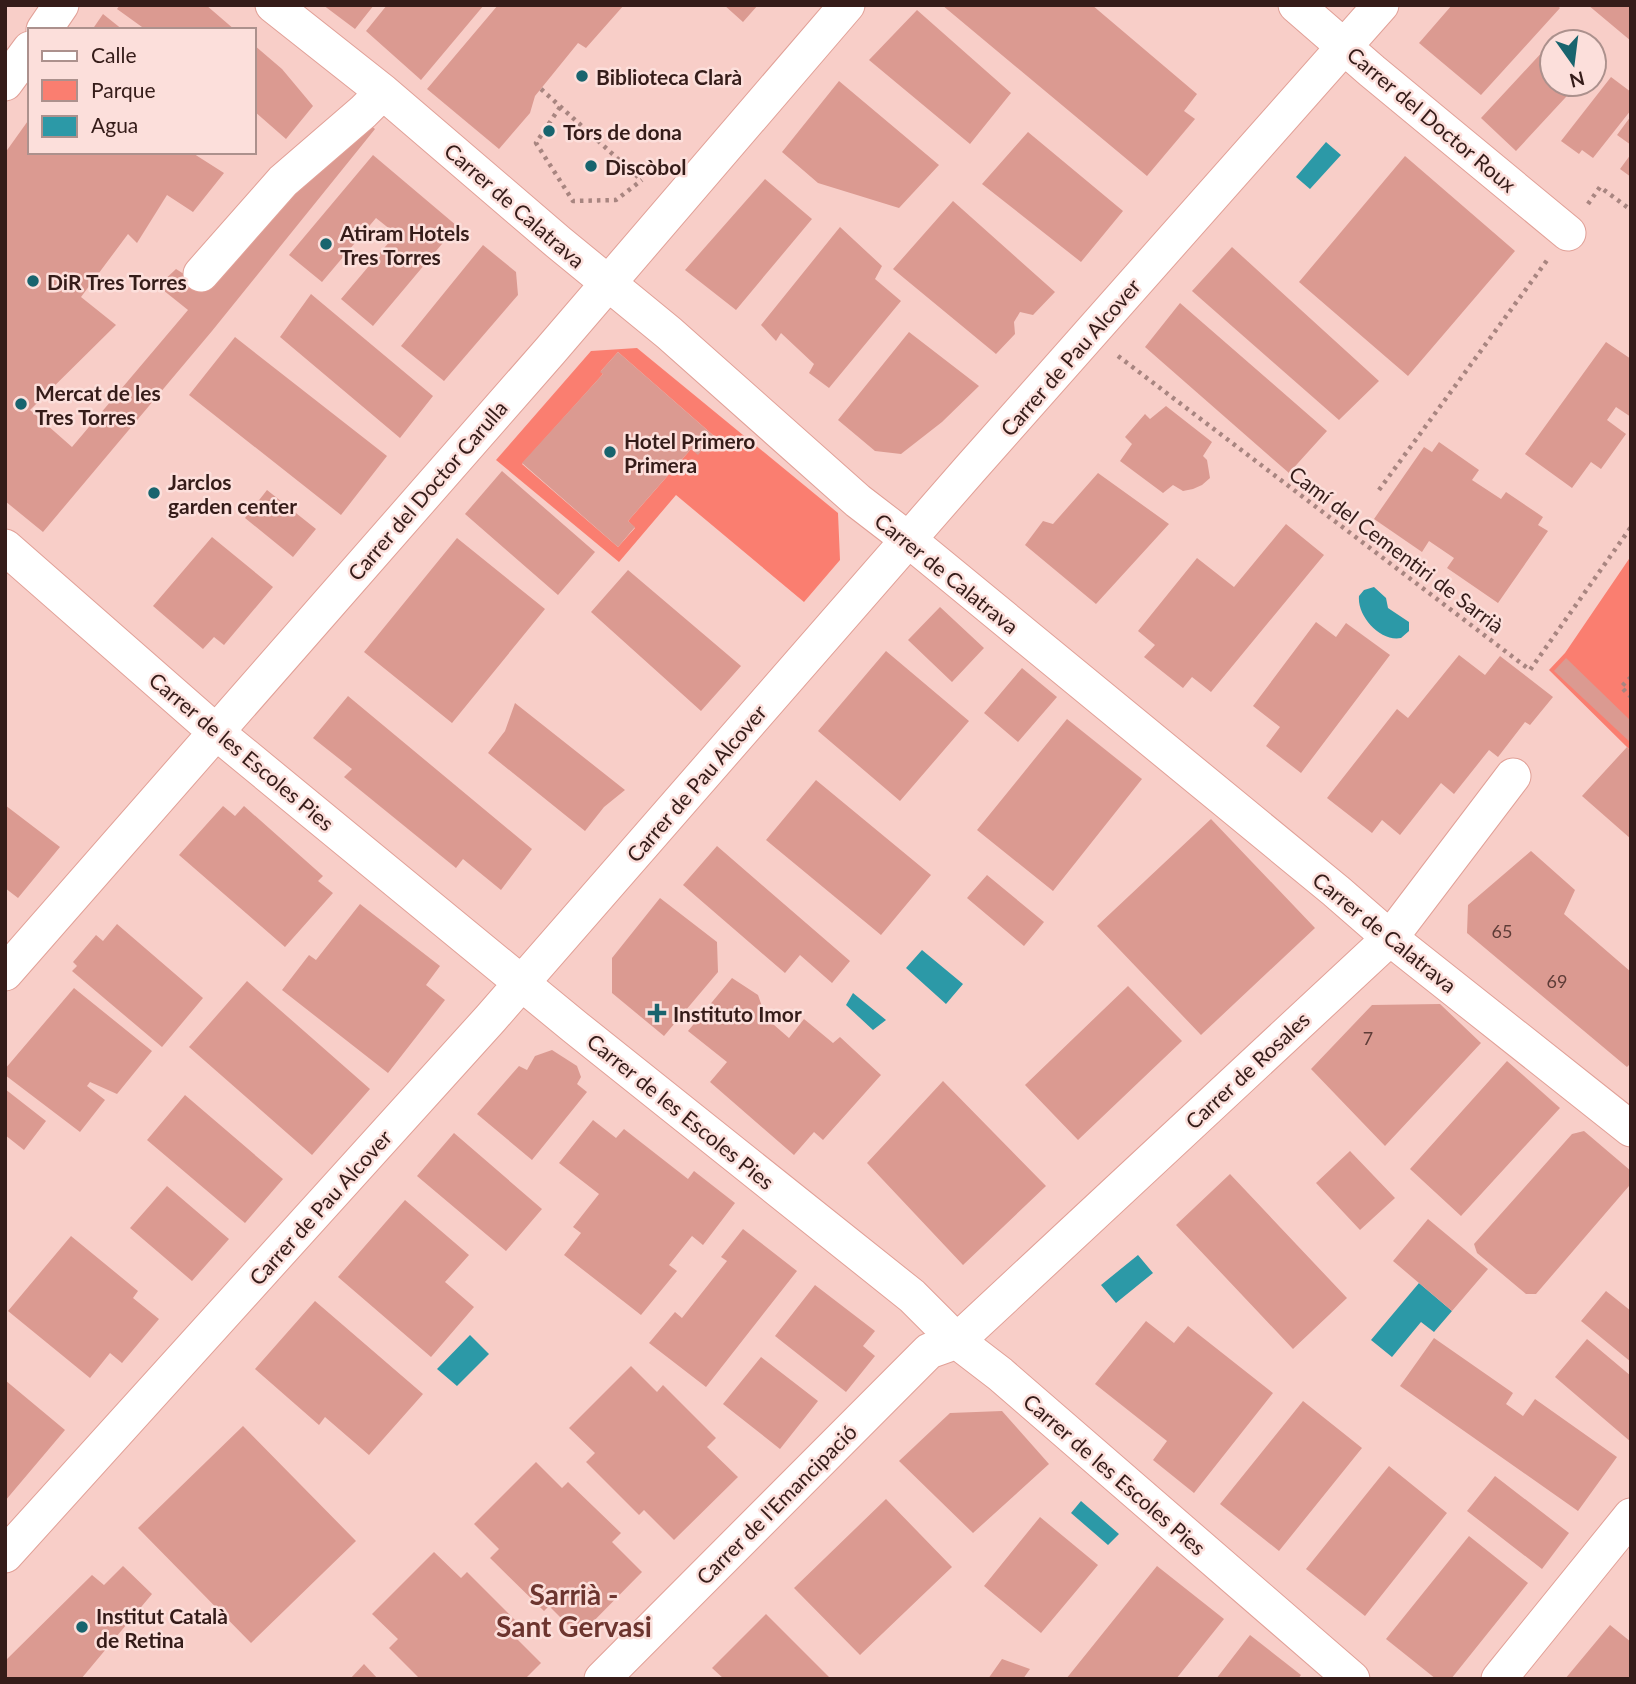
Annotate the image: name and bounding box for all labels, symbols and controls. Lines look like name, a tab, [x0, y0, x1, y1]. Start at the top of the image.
legend	[28, 28, 256, 154]
north arrow	[1538, 28, 1608, 98]
street label: Carrer del Doctor Roux	[1343, 41, 1522, 197]
text: Calle	[91, 42, 136, 67]
place label: Biblioteca Clarà	[596, 64, 742, 89]
text: N	[1567, 67, 1587, 93]
marker: Biblioteca Clarà	[574, 68, 590, 84]
text: Parque	[91, 77, 156, 102]
text: Agua	[91, 112, 138, 137]
place label: Tors de dona	[563, 119, 682, 144]
marker: Tors de dona	[541, 123, 557, 139]
street label: Carrer de Calatrava	[440, 137, 590, 273]
place label: Discòbol	[605, 154, 687, 179]
marker: Discòbol	[583, 158, 599, 174]
place label: Atiram Hotels Tres Torres	[339, 220, 470, 269]
marker: Atiram Hotels Tres Torres	[318, 236, 334, 252]
place label: DiR Tres Torres	[47, 269, 187, 294]
marker: DiR Tres Torres	[25, 273, 41, 289]
street label: Carrer de Pau Alcover	[995, 273, 1145, 441]
place label: Mercat de les Tres Torres	[35, 380, 161, 429]
street label: Carrer del Doctor Carulla	[342, 395, 512, 585]
marker: Mercat de les Tres Torres	[13, 396, 29, 412]
place label: Hotel Primero Primera	[624, 428, 755, 477]
marker: Hotel Primero Primera	[602, 444, 618, 460]
street label: Camí del Cementiri de Sarrià	[1285, 460, 1509, 638]
place label: Jarclos garden center	[168, 469, 297, 518]
marker: Jarclos garden center	[146, 485, 162, 501]
street label: Carrer de Calatrava	[870, 508, 1024, 638]
street label: Carrer de les Escoles Pies	[145, 667, 339, 835]
street label: Carrer de Pau Alcover	[621, 699, 771, 867]
street label: Carrer de Calatrava	[1308, 867, 1462, 997]
house number: 65	[1492, 920, 1512, 942]
house number: 69	[1547, 970, 1567, 992]
place label: Instituto Imor	[673, 1001, 802, 1026]
marker: Instituto Imor	[647, 1003, 667, 1023]
street label: Carrer de Rosales	[1180, 1006, 1314, 1134]
house number: 7	[1363, 1027, 1373, 1049]
street label: Carrer de les Escoles Pies	[583, 1028, 779, 1194]
street label: Carrer de Pau Alcover	[244, 1124, 396, 1290]
street label: Carrer de les Escoles Pies	[1019, 1388, 1211, 1560]
street label: Carrer de l'Emancipació	[691, 1419, 861, 1589]
district label: Sarrià - Sant Gervasi	[496, 1577, 652, 1643]
place label: Institut Català de Retina	[96, 1603, 228, 1652]
marker: Institut Català de Retina	[74, 1619, 90, 1635]

